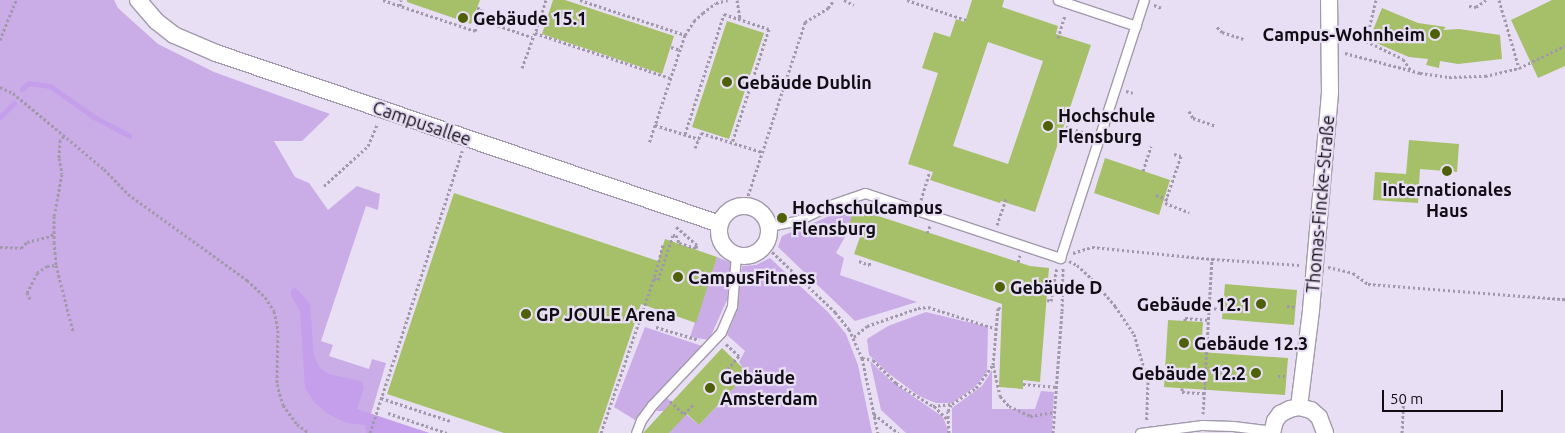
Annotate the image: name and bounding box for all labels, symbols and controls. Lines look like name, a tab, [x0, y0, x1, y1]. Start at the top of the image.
place label: Gebäude 15.1	[473, 7, 587, 29]
marker: Gebäude 15.1	[457, 12, 469, 24]
place label: Campus-Wohnheim	[1263, 23, 1425, 45]
marker: Campus-Wohnheim	[1429, 28, 1441, 40]
place label: Gebäude Dublin	[737, 71, 872, 93]
marker: Gebäude Dublin	[721, 76, 733, 88]
street label: Campusallee	[370, 96, 474, 150]
place label: Hochschule Flensburg	[1058, 105, 1155, 148]
street label: Thomas-Fincke-Straße	[1301, 114, 1339, 294]
marker: Hochschule Flensburg	[1042, 120, 1054, 132]
marker: Internationales Haus	[1441, 165, 1453, 177]
place label: Internationales Haus	[1382, 179, 1512, 222]
place label: Hochschulcampus Flensburg	[792, 197, 943, 240]
marker: Hochschulcampus Flensburg	[776, 212, 788, 224]
place label: CampusFitness	[688, 266, 816, 288]
marker: CampusFitness	[672, 271, 684, 283]
place label: Gebäude D	[1010, 276, 1102, 298]
marker: Gebäude D	[994, 281, 1006, 293]
place label: Gebäude 12.1	[1137, 293, 1251, 315]
marker: Gebäude 12.1	[1255, 298, 1267, 310]
place label: GP JOULE Arena	[536, 303, 676, 325]
marker: GP JOULE Arena	[520, 308, 532, 320]
place label: Gebäude 12.3	[1194, 332, 1308, 354]
marker: Gebäude 12.3	[1178, 337, 1190, 349]
place label: Gebäude 12.2	[1132, 362, 1246, 384]
place label: Gebäude Amsterdam	[720, 367, 818, 409]
marker: Gebäude 12.2	[1250, 367, 1262, 379]
scale bar	[1385, 380, 1506, 412]
marker: Gebäude Amsterdam	[704, 382, 716, 394]
text: 50 m	[1390, 390, 1423, 407]

